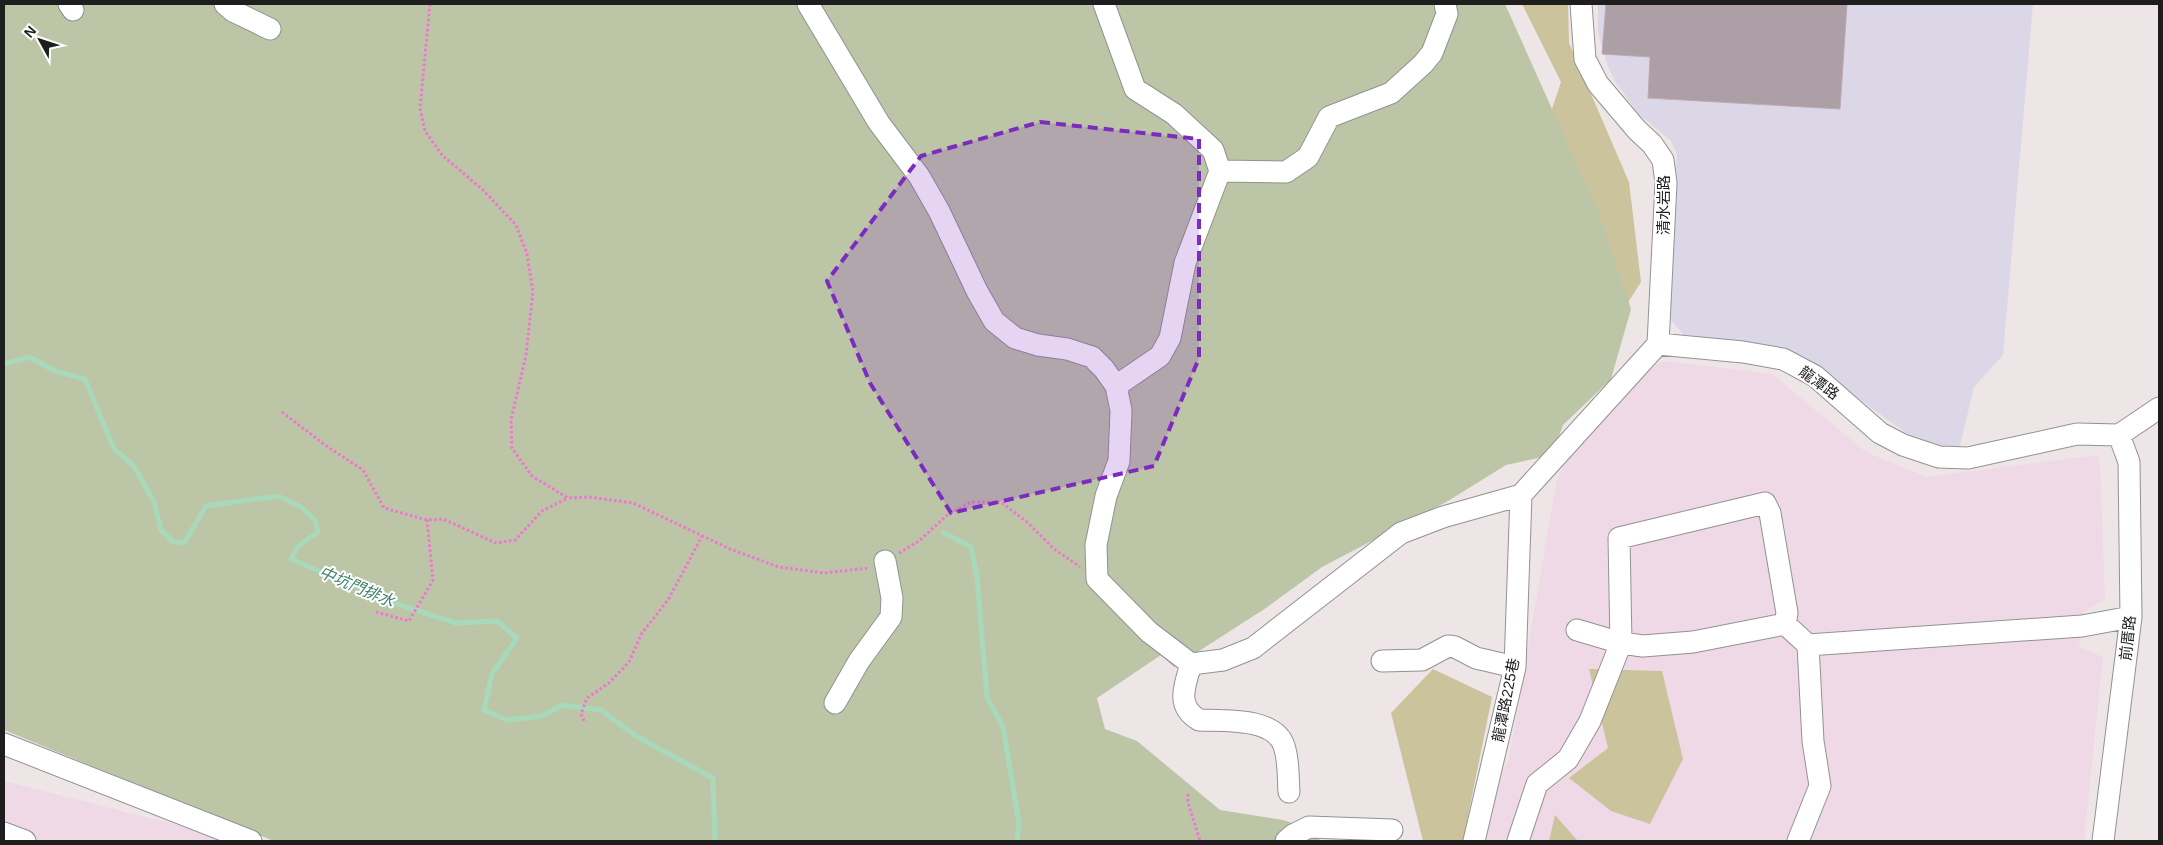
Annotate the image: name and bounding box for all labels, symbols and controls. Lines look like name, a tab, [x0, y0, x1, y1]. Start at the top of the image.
north arrow	[15, 15, 65, 65]
text: N	[21, 23, 39, 41]
street label: 清水岩路	[1655, 175, 1672, 235]
street label: 龍潭路	[1796, 362, 1842, 403]
water label: 中坑門排水	[317, 563, 398, 610]
street label: 前厝路	[2117, 615, 2138, 661]
street label: 龍潭路225巷	[1489, 657, 1522, 743]

